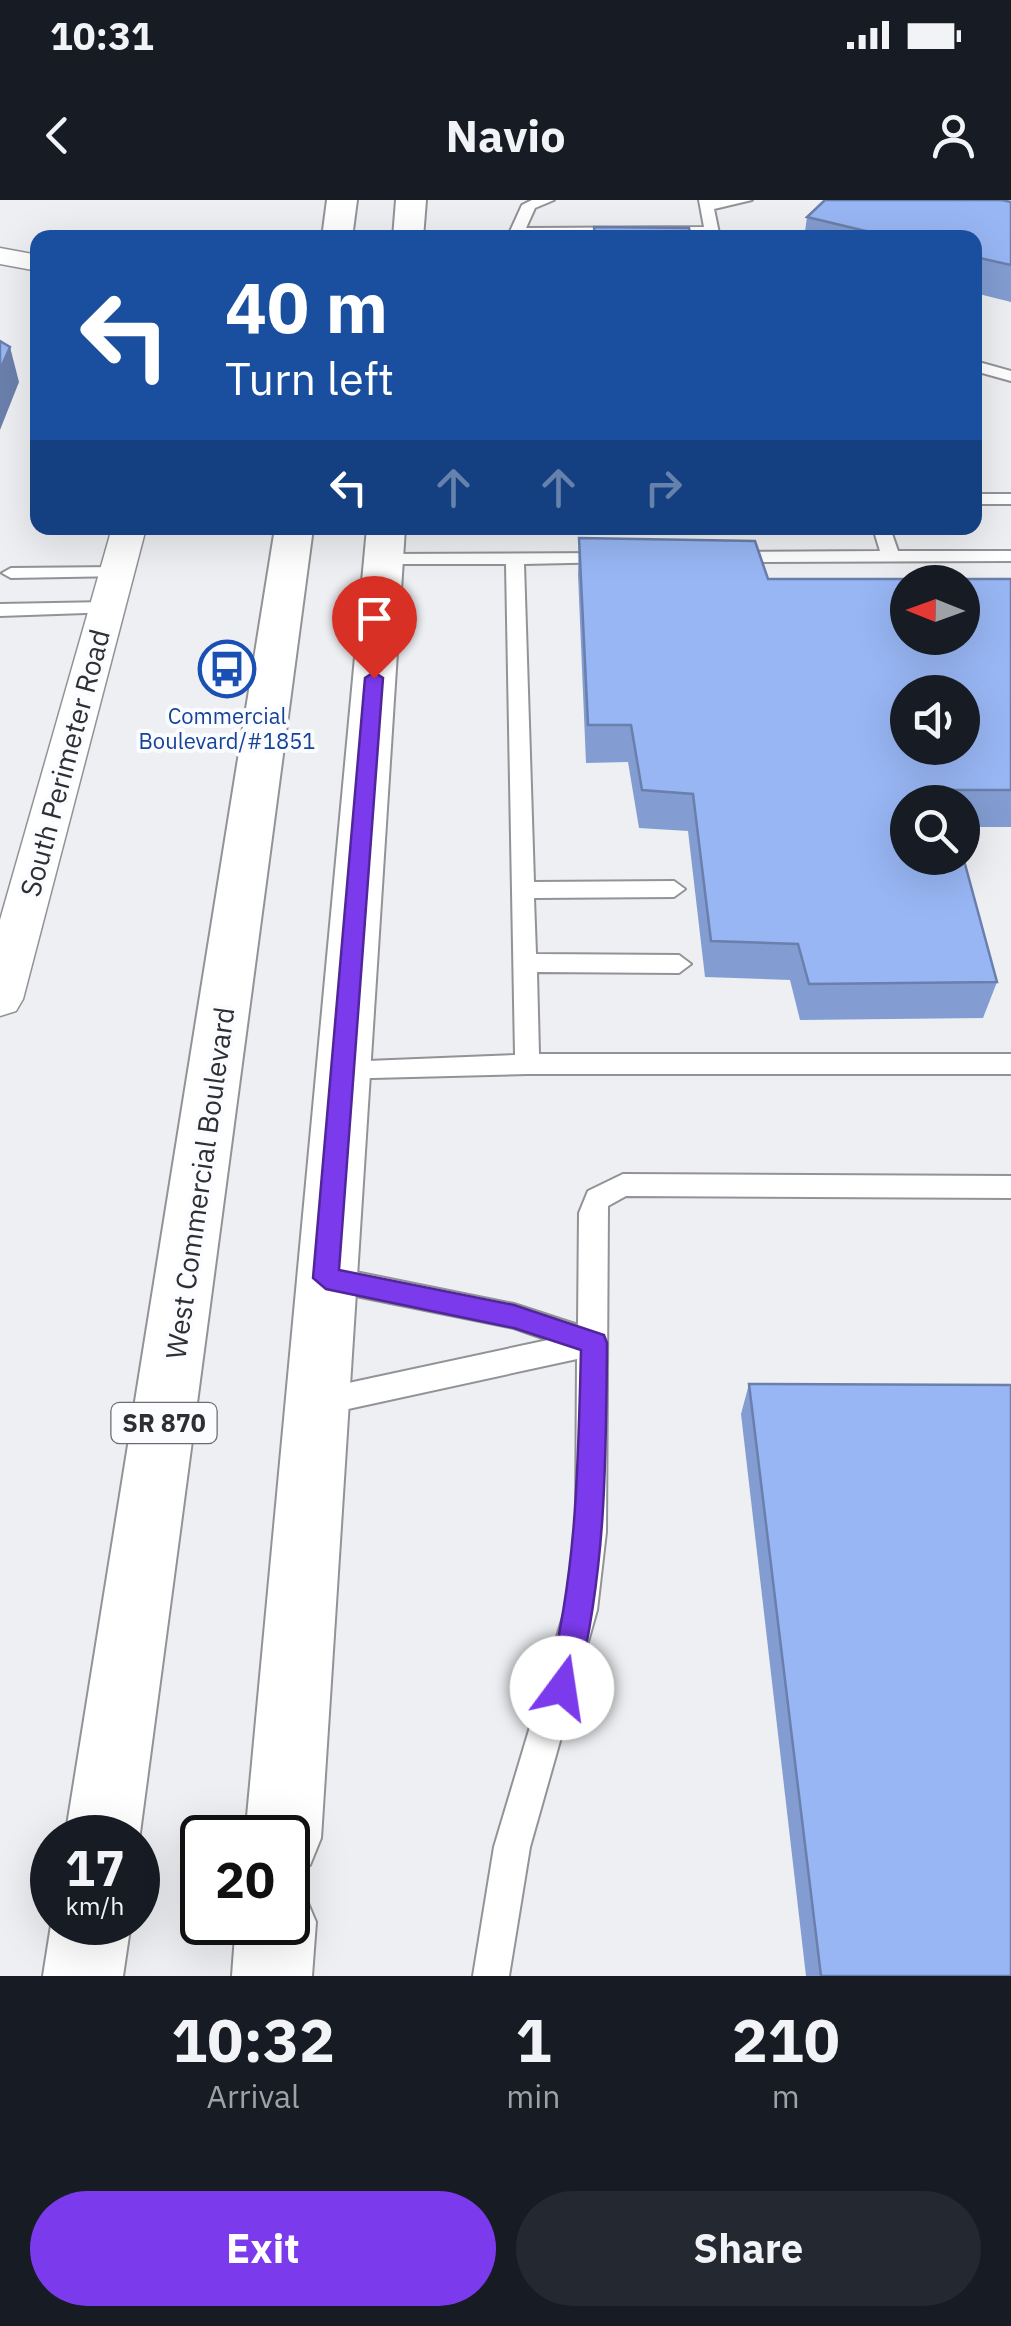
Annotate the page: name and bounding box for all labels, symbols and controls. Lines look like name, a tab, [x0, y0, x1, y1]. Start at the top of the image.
text: 10:31	[50, 11, 154, 60]
text: Navio	[445, 106, 566, 164]
icon: back	[30, 108, 85, 163]
icon: person	[926, 108, 981, 163]
text: 40 m	[225, 261, 388, 352]
icon: left	[60, 270, 190, 400]
text: Turn left	[225, 349, 394, 407]
icon: left	[321, 460, 376, 515]
icon: ahead	[426, 460, 481, 515]
icon: ahead	[531, 460, 586, 515]
icon: right	[636, 460, 691, 515]
north arrow	[890, 565, 980, 655]
map controls	[890, 565, 980, 875]
pin	[332, 576, 417, 679]
icon: arrive	[347, 591, 402, 646]
street label: South Perimeter Road	[11, 625, 118, 901]
bus stop icon: Commercial Boulevard/#1851	[197, 639, 257, 699]
button: sound	[890, 675, 980, 765]
place label: Commercial Boulevard/#1851	[138, 701, 316, 755]
button: search	[890, 785, 980, 875]
street label: West Commercial Boulevard	[156, 1005, 243, 1361]
road number: SR 870	[111, 1403, 216, 1443]
position arrow	[510, 1636, 614, 1740]
speed limit sign: 20	[180, 1815, 310, 1945]
text: 17	[65, 1835, 125, 1900]
text: km/h	[66, 1889, 124, 1922]
text: 10:32	[171, 2000, 335, 2079]
text: 1	[515, 2000, 551, 2079]
text: 210	[732, 2000, 840, 2079]
text: Arrival	[207, 2075, 300, 2117]
text: min	[506, 2075, 560, 2117]
text: m	[772, 2075, 800, 2117]
button: Exit	[30, 2191, 496, 2306]
button: Share	[516, 2191, 981, 2306]

